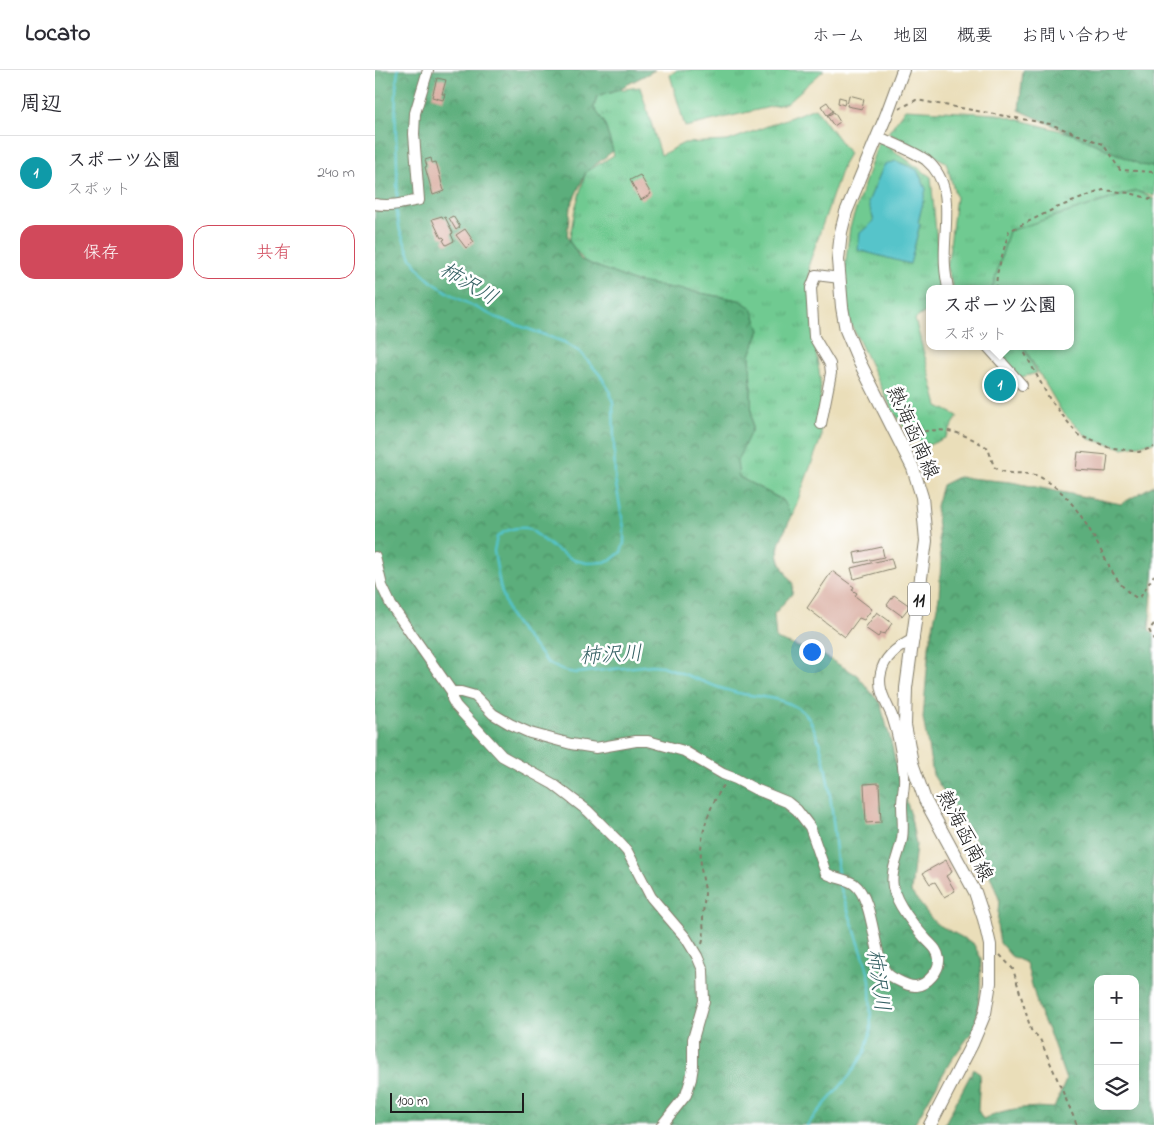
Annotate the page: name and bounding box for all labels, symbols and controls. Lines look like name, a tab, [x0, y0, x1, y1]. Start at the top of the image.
text: Locato	[25, 17, 91, 52]
text: ホーム	[812, 24, 865, 50]
text: 地図	[893, 24, 929, 50]
text: 概要	[957, 24, 993, 50]
text: お問い合わせ	[1021, 24, 1129, 50]
text: 周辺	[20, 90, 62, 120]
text: スポーツ公園	[67, 148, 181, 175]
text: 1	[33, 161, 39, 185]
text: 240 m	[317, 161, 355, 185]
text: スポット	[67, 178, 131, 202]
button: 保存	[20, 225, 183, 279]
button: 共有	[193, 225, 355, 279]
water label: 柿沢川	[433, 256, 503, 314]
popup	[926, 285, 1074, 350]
text: スポーツ公園	[943, 293, 1057, 320]
text: スポット	[943, 323, 1007, 347]
pin: 1	[984, 366, 1016, 404]
street label: 熱海函南線	[878, 381, 945, 485]
road number: 11	[908, 582, 930, 616]
water label: 柿沢川	[579, 639, 643, 673]
your location	[799, 639, 825, 665]
street label: 熱海函南線	[928, 785, 999, 887]
water label: 柿沢川	[858, 947, 896, 1014]
map controls	[1094, 975, 1139, 1110]
button: +	[1094, 975, 1139, 1020]
button: −	[1094, 1020, 1139, 1065]
button: layers	[1094, 1065, 1139, 1110]
scale bar	[390, 1090, 524, 1113]
text: 100 m	[397, 1091, 428, 1112]

